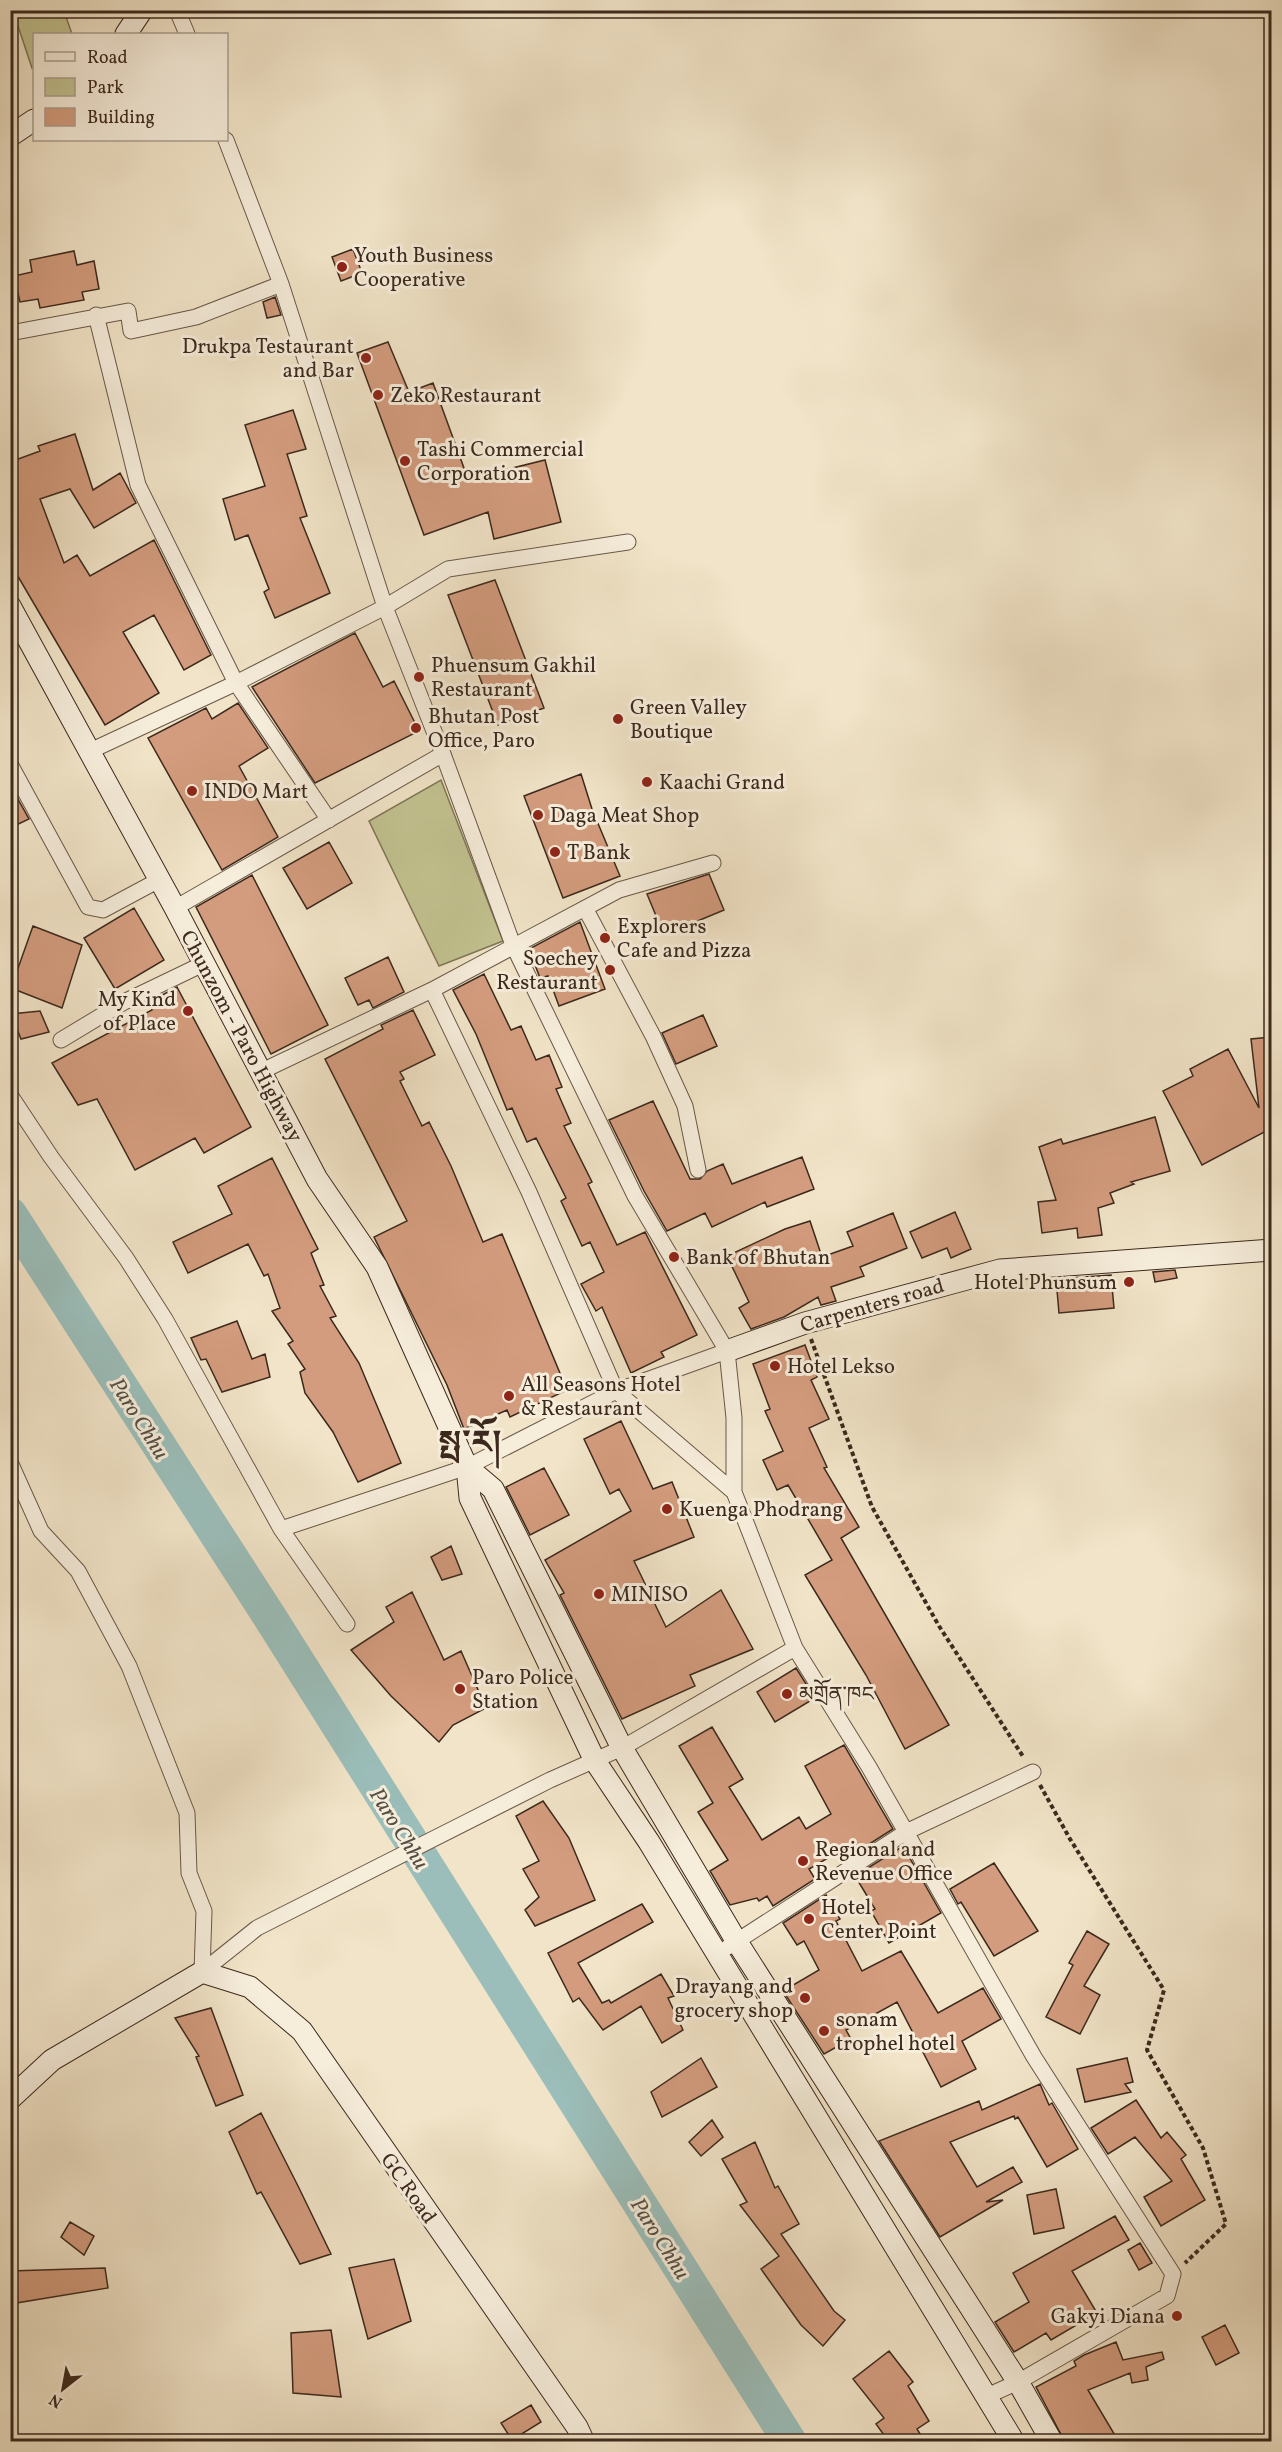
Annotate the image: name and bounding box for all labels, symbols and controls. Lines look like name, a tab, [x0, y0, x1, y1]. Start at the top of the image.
legend	[33, 33, 228, 141]
text: Road	[87, 46, 128, 71]
text: Park	[87, 76, 124, 101]
text: Building	[87, 106, 155, 131]
place label: Youth Business Cooperative	[354, 242, 493, 295]
marker: Youth Business Cooperative	[335, 260, 349, 274]
place label: Drukpa Testaurant and Bar	[182, 333, 354, 386]
marker: Drukpa Testaurant and Bar	[359, 351, 373, 365]
place label: Zeko Restaurant	[390, 382, 541, 411]
marker: Zeko Restaurant	[371, 388, 385, 402]
place label: Tashi Commercial Corporation	[417, 436, 584, 489]
marker: Tashi Commercial Corporation	[398, 454, 412, 468]
place label: Phuensum Gakhil Restaurant	[431, 652, 596, 705]
marker: Phuensum Gakhil Restaurant	[412, 670, 426, 684]
place label: Green Valley Boutique	[630, 694, 747, 747]
place label: Bhutan Post Office, Paro	[428, 703, 539, 756]
marker: Green Valley Boutique	[611, 712, 625, 726]
marker: Bhutan Post Office, Paro	[409, 721, 423, 735]
place label: Kaachi Grand	[659, 769, 785, 798]
marker: Kaachi Grand	[640, 775, 654, 789]
place label: INDO Mart	[204, 778, 308, 807]
marker: INDO Mart	[185, 784, 199, 798]
place label: Daga Meat Shop	[550, 802, 699, 831]
marker: Daga Meat Shop	[531, 808, 545, 822]
place label: T Bank	[567, 839, 631, 868]
marker: T Bank	[548, 845, 562, 859]
place label: Explorers Cafe and Pizza	[617, 913, 752, 966]
street label: Chunzom - Paro Highway	[172, 926, 309, 1148]
marker: Explorers Cafe and Pizza	[598, 931, 612, 945]
place label: Soechey Restaurant	[496, 945, 599, 998]
marker: Soechey Restaurant	[603, 963, 617, 977]
place label: My Kind of Place	[98, 986, 176, 1039]
marker: My Kind of Place	[181, 1004, 195, 1018]
place label: Bank of Bhutan	[686, 1244, 830, 1273]
marker: Bank of Bhutan	[667, 1250, 681, 1264]
place label: Hotel Phunsum	[974, 1269, 1117, 1298]
street label: Carpenters road	[797, 1272, 948, 1341]
marker: Hotel Phunsum	[1122, 1275, 1136, 1289]
place label: Hotel Lekso	[787, 1353, 895, 1382]
marker: Hotel Lekso	[768, 1359, 782, 1373]
place label: All Seasons Hotel & Restaurant	[521, 1371, 681, 1424]
water label: Paro Chhu	[101, 1372, 175, 1466]
marker: All Seasons Hotel & Restaurant	[502, 1389, 516, 1403]
district label: སྤ་རོ།	[438, 1415, 502, 1469]
place label: Kuenga Phodrang	[679, 1496, 843, 1525]
marker: Kuenga Phodrang	[660, 1502, 674, 1516]
place label: MINISO	[611, 1581, 688, 1610]
marker: MINISO	[592, 1587, 606, 1601]
place label: Paro Police Station	[472, 1664, 574, 1717]
place label: མགྲོན་ཁང	[799, 1678, 875, 1711]
marker: Paro Police Station	[453, 1682, 467, 1696]
marker: མགྲོན་ཁང	[780, 1687, 794, 1701]
water label: Paro Chhu	[361, 1782, 435, 1876]
place label: Regional and Revenue Office	[815, 1836, 953, 1889]
marker: Regional and Revenue Office	[796, 1854, 810, 1868]
place label: Hotel Center Point	[821, 1894, 937, 1947]
marker: Hotel Center Point	[802, 1912, 816, 1926]
place label: Drayang and grocery shop	[675, 1973, 793, 2026]
marker: Drayang and grocery shop	[798, 1991, 812, 2005]
place label: sonam trophel hotel	[836, 2006, 955, 2059]
marker: sonam trophel hotel	[817, 2024, 831, 2038]
street label: GC Road	[373, 2147, 443, 2230]
water label: Paro Chhu	[622, 2192, 696, 2286]
place label: Gakyi Diana	[1051, 2303, 1165, 2332]
marker: Gakyi Diana	[1170, 2309, 1184, 2323]
north arrow	[33, 2359, 93, 2419]
text: N	[45, 2388, 67, 2413]

